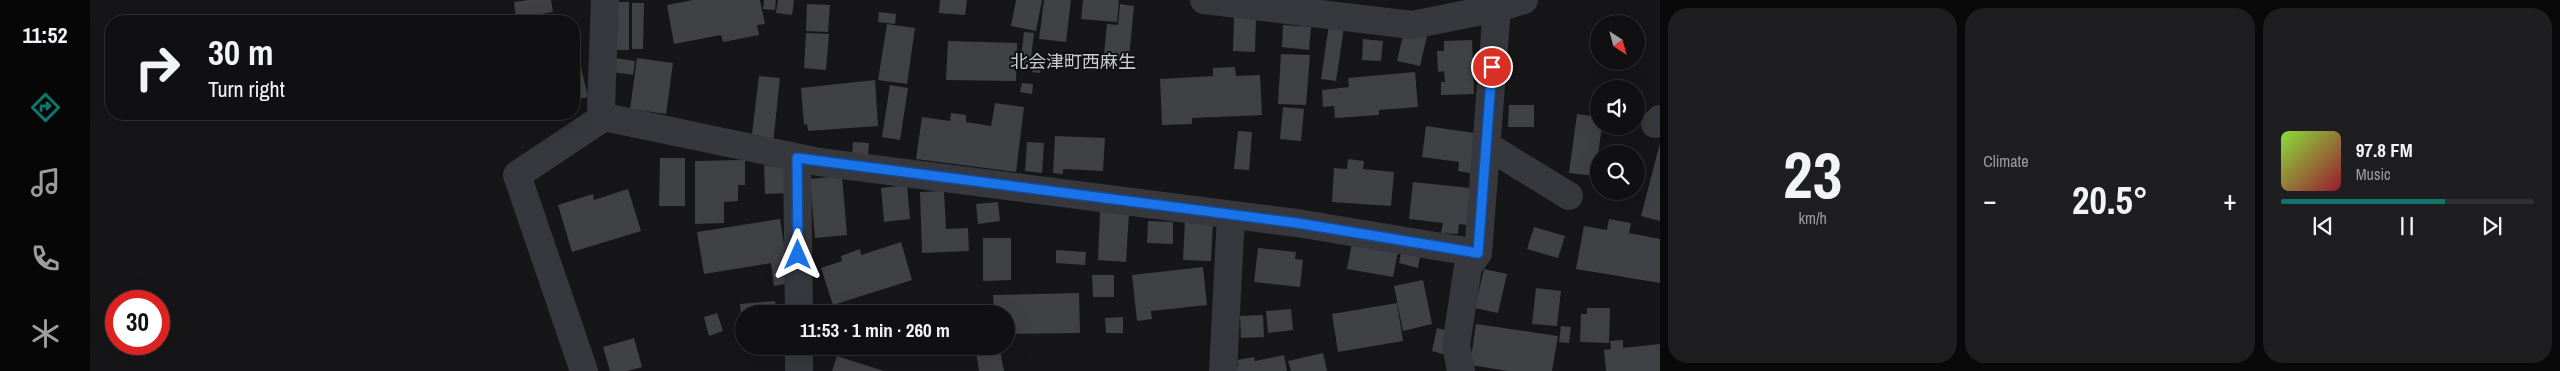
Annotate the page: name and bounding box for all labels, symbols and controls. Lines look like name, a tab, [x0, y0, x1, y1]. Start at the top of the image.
north arrow	[1590, 15, 1645, 70]
map controls	[1590, 15, 1645, 200]
text: 11:52	[22, 20, 68, 50]
text: 30 m	[208, 29, 273, 76]
icon: right	[125, 35, 190, 100]
pin	[1471, 46, 1513, 88]
district label: 北会津町西麻生	[1010, 49, 1136, 74]
icon: arrive	[1478, 53, 1506, 81]
text: Turn right	[208, 74, 285, 104]
button: sound	[1590, 80, 1645, 135]
icon: directions	[28, 90, 63, 125]
text: 23	[1783, 131, 1842, 218]
text: 97.8 FM	[2356, 137, 2413, 163]
button: search	[1590, 145, 1645, 200]
text: Climate	[1983, 150, 2029, 172]
text: Music	[2356, 163, 2391, 185]
icon: music	[28, 165, 63, 200]
text: 20.5°	[2072, 175, 2148, 226]
text: −	[1983, 181, 1997, 219]
text: +	[2223, 181, 2237, 219]
text: km/h	[1798, 207, 1827, 229]
icon: previous	[2309, 212, 2337, 240]
icon: pause	[2393, 212, 2421, 240]
icon: next	[2478, 212, 2506, 240]
position arrow	[771, 228, 823, 280]
icon: phone	[28, 241, 63, 276]
speed limit sign: 30	[105, 290, 170, 355]
icon: climate	[28, 316, 63, 351]
text: 11:53 · 1 min · 260 m	[800, 317, 950, 343]

